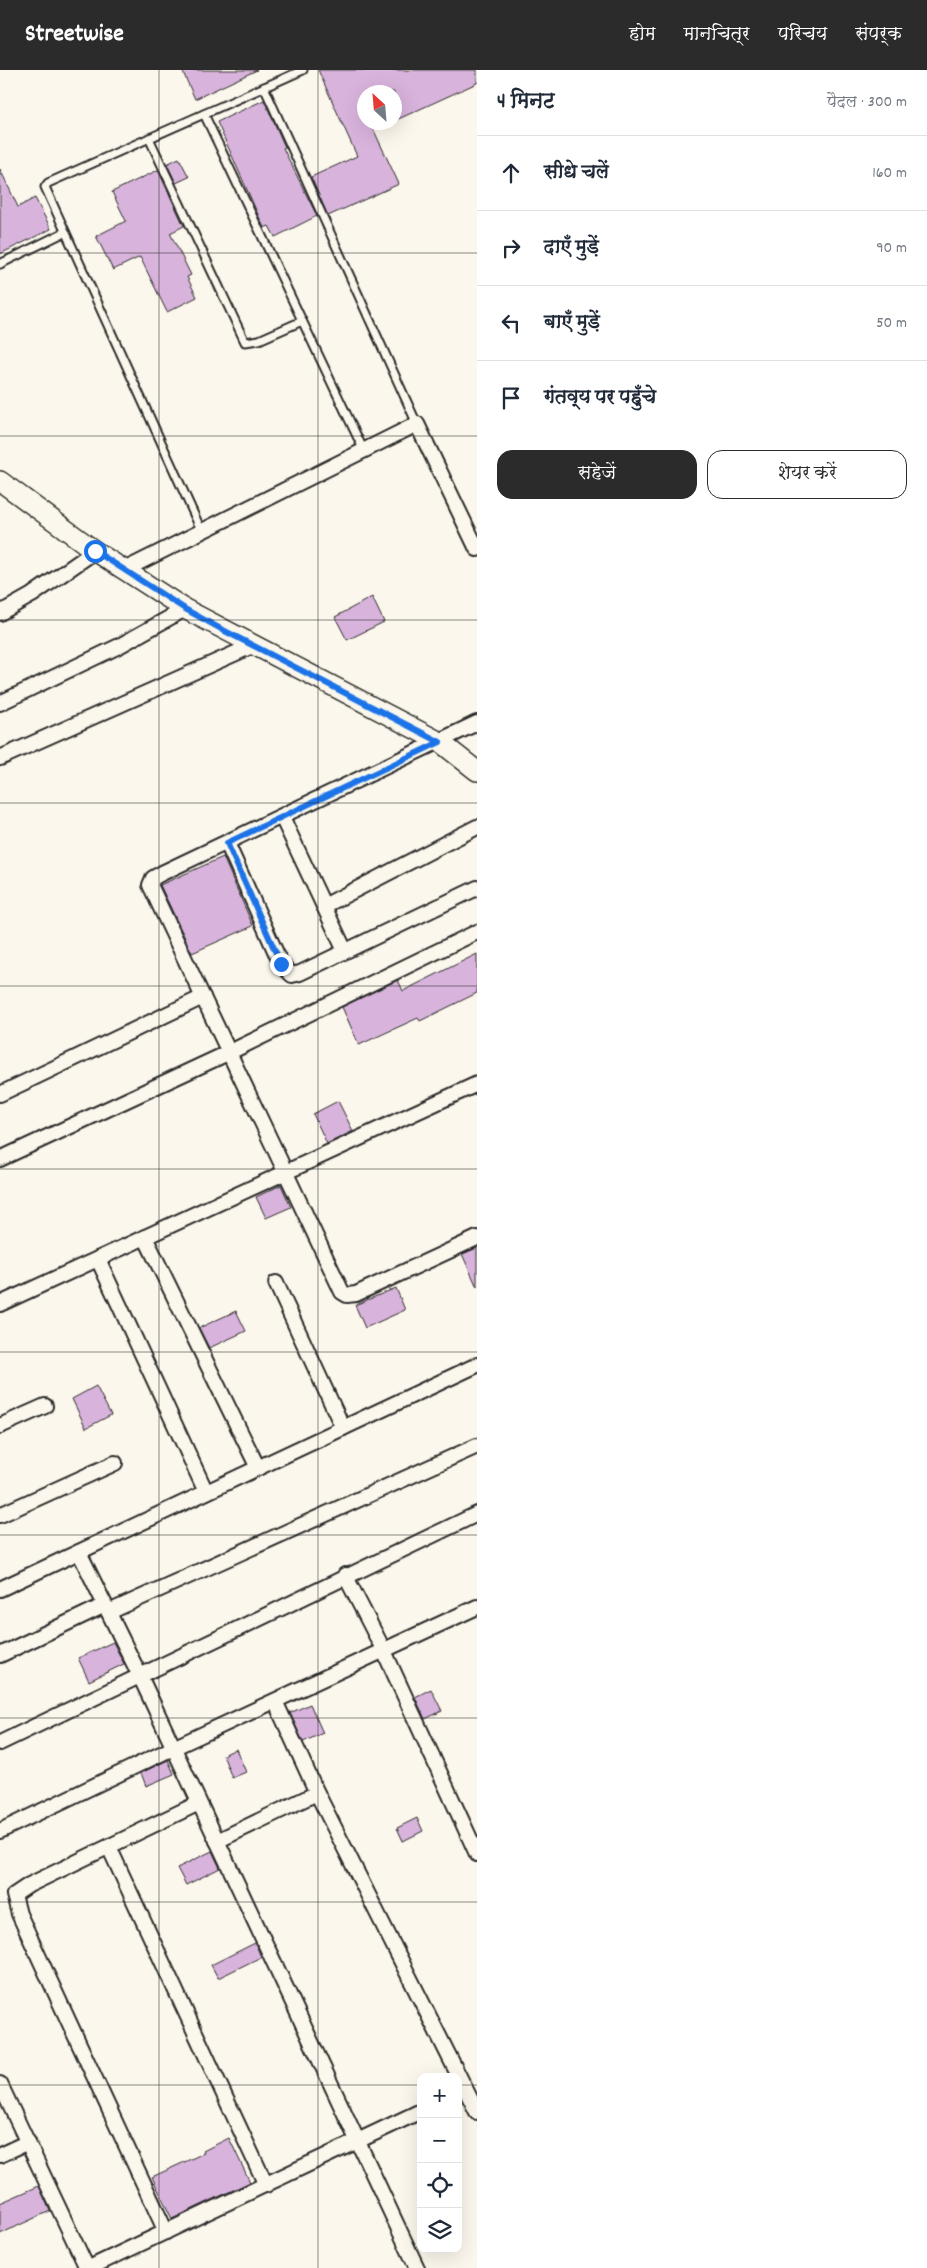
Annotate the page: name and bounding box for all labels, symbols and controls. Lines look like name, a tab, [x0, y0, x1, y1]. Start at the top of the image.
text: Streetwise	[25, 18, 124, 52]
text: होम	[629, 23, 655, 48]
text: मानचित्र	[683, 23, 750, 48]
text: परिचय	[778, 23, 827, 48]
text: संपर्क	[855, 23, 902, 48]
north arrow	[357, 85, 402, 130]
text: 4 मिनट	[497, 88, 555, 118]
text: पैदल · 300 m	[827, 91, 907, 114]
icon: ahead	[497, 159, 525, 187]
text: सीधे चलें	[544, 160, 609, 187]
text: 160 m	[872, 162, 907, 185]
icon: right	[497, 234, 525, 262]
text: दाएँ मुड़ें	[544, 235, 599, 262]
text: 90 m	[876, 237, 907, 260]
icon: left	[497, 309, 525, 337]
text: बाएँ मुड़ें	[544, 310, 600, 337]
text: 50 m	[876, 312, 907, 335]
icon: arrive	[497, 384, 525, 412]
text: गंतव्य पर पहुँचे	[544, 385, 656, 412]
button: सहेजें	[497, 450, 697, 499]
button: शेयर करें	[707, 450, 907, 499]
route start	[84, 540, 107, 563]
route end	[270, 953, 293, 976]
map controls	[417, 2073, 462, 2253]
button: +	[417, 2073, 462, 2118]
button: −	[417, 2118, 462, 2163]
button: locate	[417, 2163, 462, 2208]
button: layers	[417, 2208, 462, 2253]

